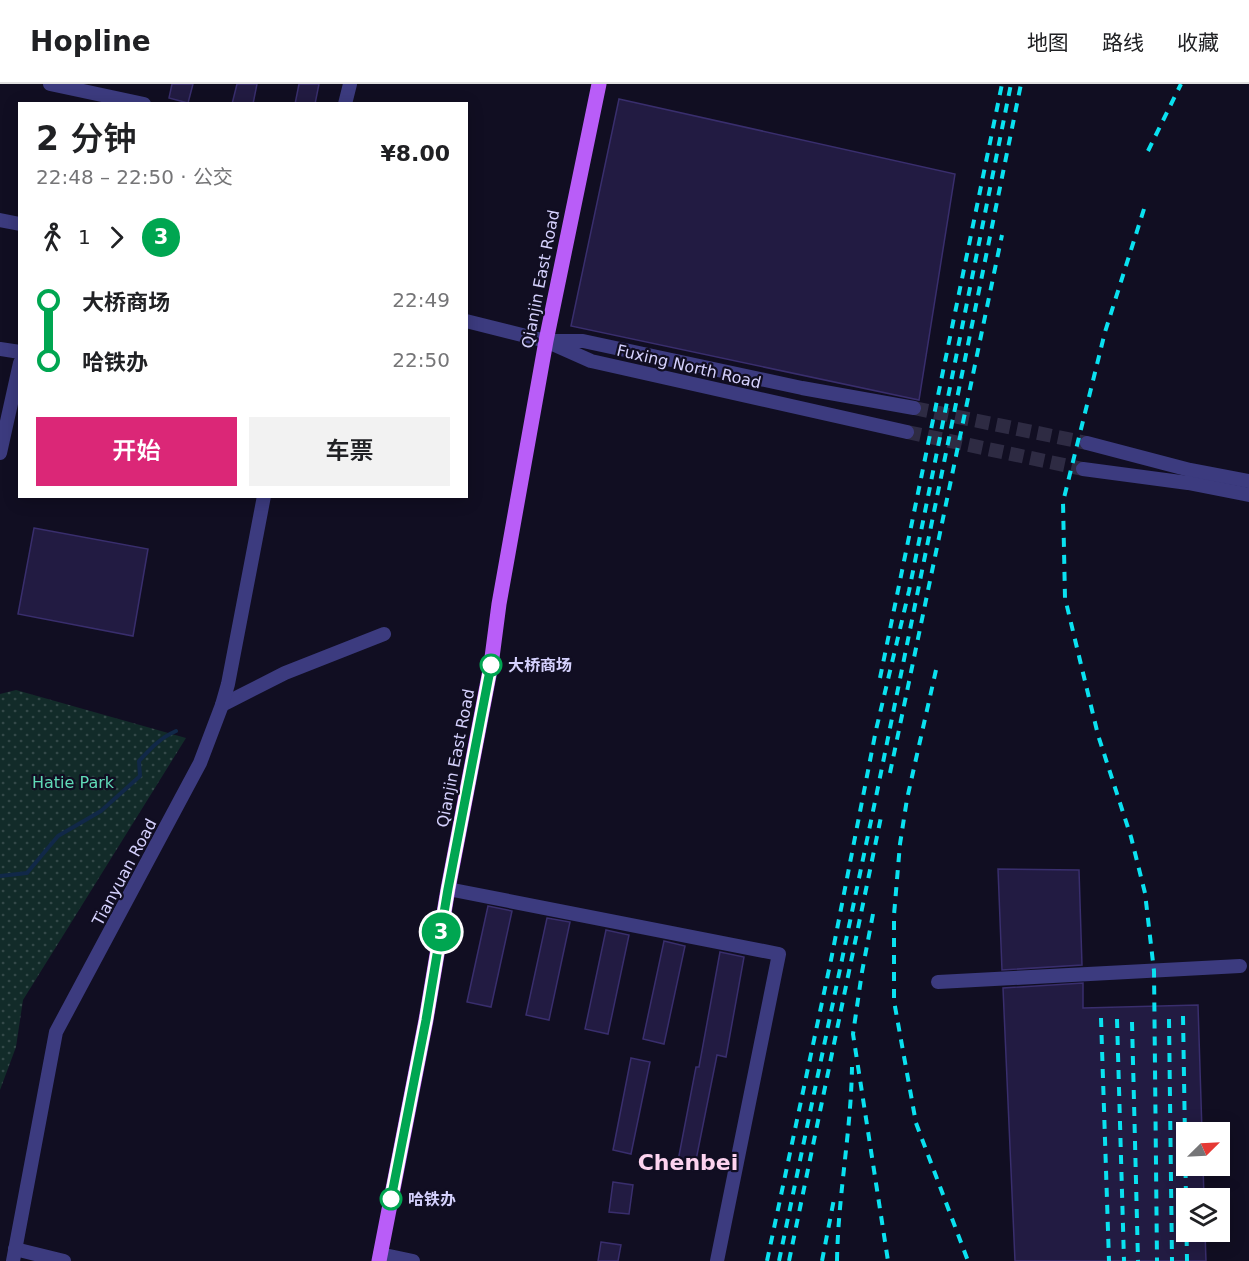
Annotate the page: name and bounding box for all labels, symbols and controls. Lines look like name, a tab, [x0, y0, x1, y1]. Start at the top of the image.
text: Hopline	[30, 25, 151, 58]
text: 地图	[1027, 31, 1069, 55]
text: 路线	[1102, 31, 1144, 55]
text: 收藏	[1177, 31, 1219, 55]
text: 2 分钟	[36, 119, 136, 158]
text: ¥8.00	[380, 141, 450, 166]
text: 22:48 – 22:50 · 公交	[36, 165, 233, 189]
street label: Qianjin East Road	[518, 208, 563, 350]
icon: walk	[36, 221, 69, 254]
icon: forward	[100, 221, 133, 254]
text: 1	[78, 225, 91, 249]
text: 3	[154, 225, 168, 249]
text: 22:49	[392, 288, 450, 312]
text: 大桥商场	[82, 290, 170, 315]
street label: Fuxing North Road	[615, 341, 763, 392]
text: 22:50	[392, 348, 450, 372]
text: 哈铁办	[82, 350, 148, 375]
button: 开始	[36, 417, 237, 486]
button: 车票	[249, 417, 450, 486]
marker: 大桥商场	[480, 654, 502, 676]
place label: 大桥商场	[508, 656, 572, 675]
street label: Qianjin East Road	[433, 687, 478, 829]
park label: Hatie Park	[32, 773, 115, 792]
street label: Tianyuan Road	[88, 815, 161, 930]
line badge: 3	[422, 912, 460, 952]
text: 3	[434, 920, 448, 944]
north arrow	[1176, 1122, 1230, 1176]
map controls	[1176, 1122, 1230, 1242]
district label: Chenbei	[638, 1150, 738, 1175]
marker: 哈铁办	[380, 1188, 402, 1210]
button: layers	[1176, 1188, 1230, 1242]
place label: 哈铁办	[408, 1190, 456, 1209]

